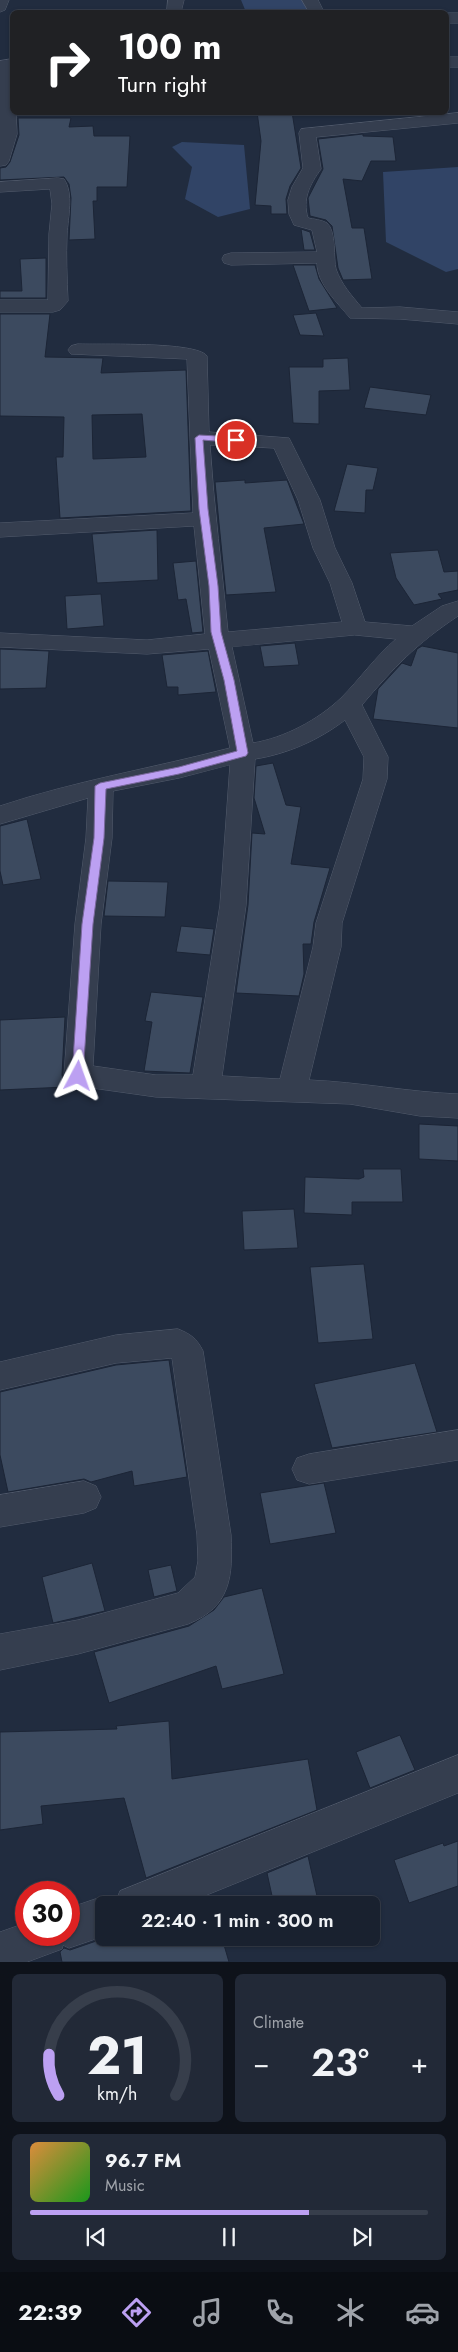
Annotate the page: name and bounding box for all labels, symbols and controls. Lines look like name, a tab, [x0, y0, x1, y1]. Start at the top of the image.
text: 100 m	[118, 22, 221, 72]
icon: right	[35, 30, 100, 95]
text: Turn right	[118, 68, 206, 100]
pin	[215, 419, 257, 461]
icon: arrive	[222, 426, 250, 454]
position arrow	[51, 1049, 103, 1101]
speed limit sign: 30	[15, 1881, 80, 1946]
text: 22:40 · 1 min · 300 m	[141, 1907, 334, 1934]
text: Climate	[253, 2011, 304, 2034]
text: 21	[87, 2018, 148, 2094]
text: 23°	[311, 2035, 369, 2090]
text: −	[253, 2043, 270, 2084]
text: +	[411, 2043, 428, 2084]
text: km/h	[97, 2081, 138, 2107]
text: 96.7 FM	[105, 2147, 181, 2174]
text: Music	[105, 2174, 145, 2197]
icon: previous	[82, 2223, 110, 2251]
icon: pause	[215, 2223, 243, 2251]
icon: next	[348, 2223, 376, 2251]
icon: directions	[119, 2295, 154, 2330]
icon: music	[190, 2295, 225, 2330]
icon: phone	[262, 2295, 297, 2330]
icon: climate	[333, 2295, 368, 2330]
icon: car	[405, 2295, 440, 2330]
text: 22:39	[18, 2296, 83, 2328]

